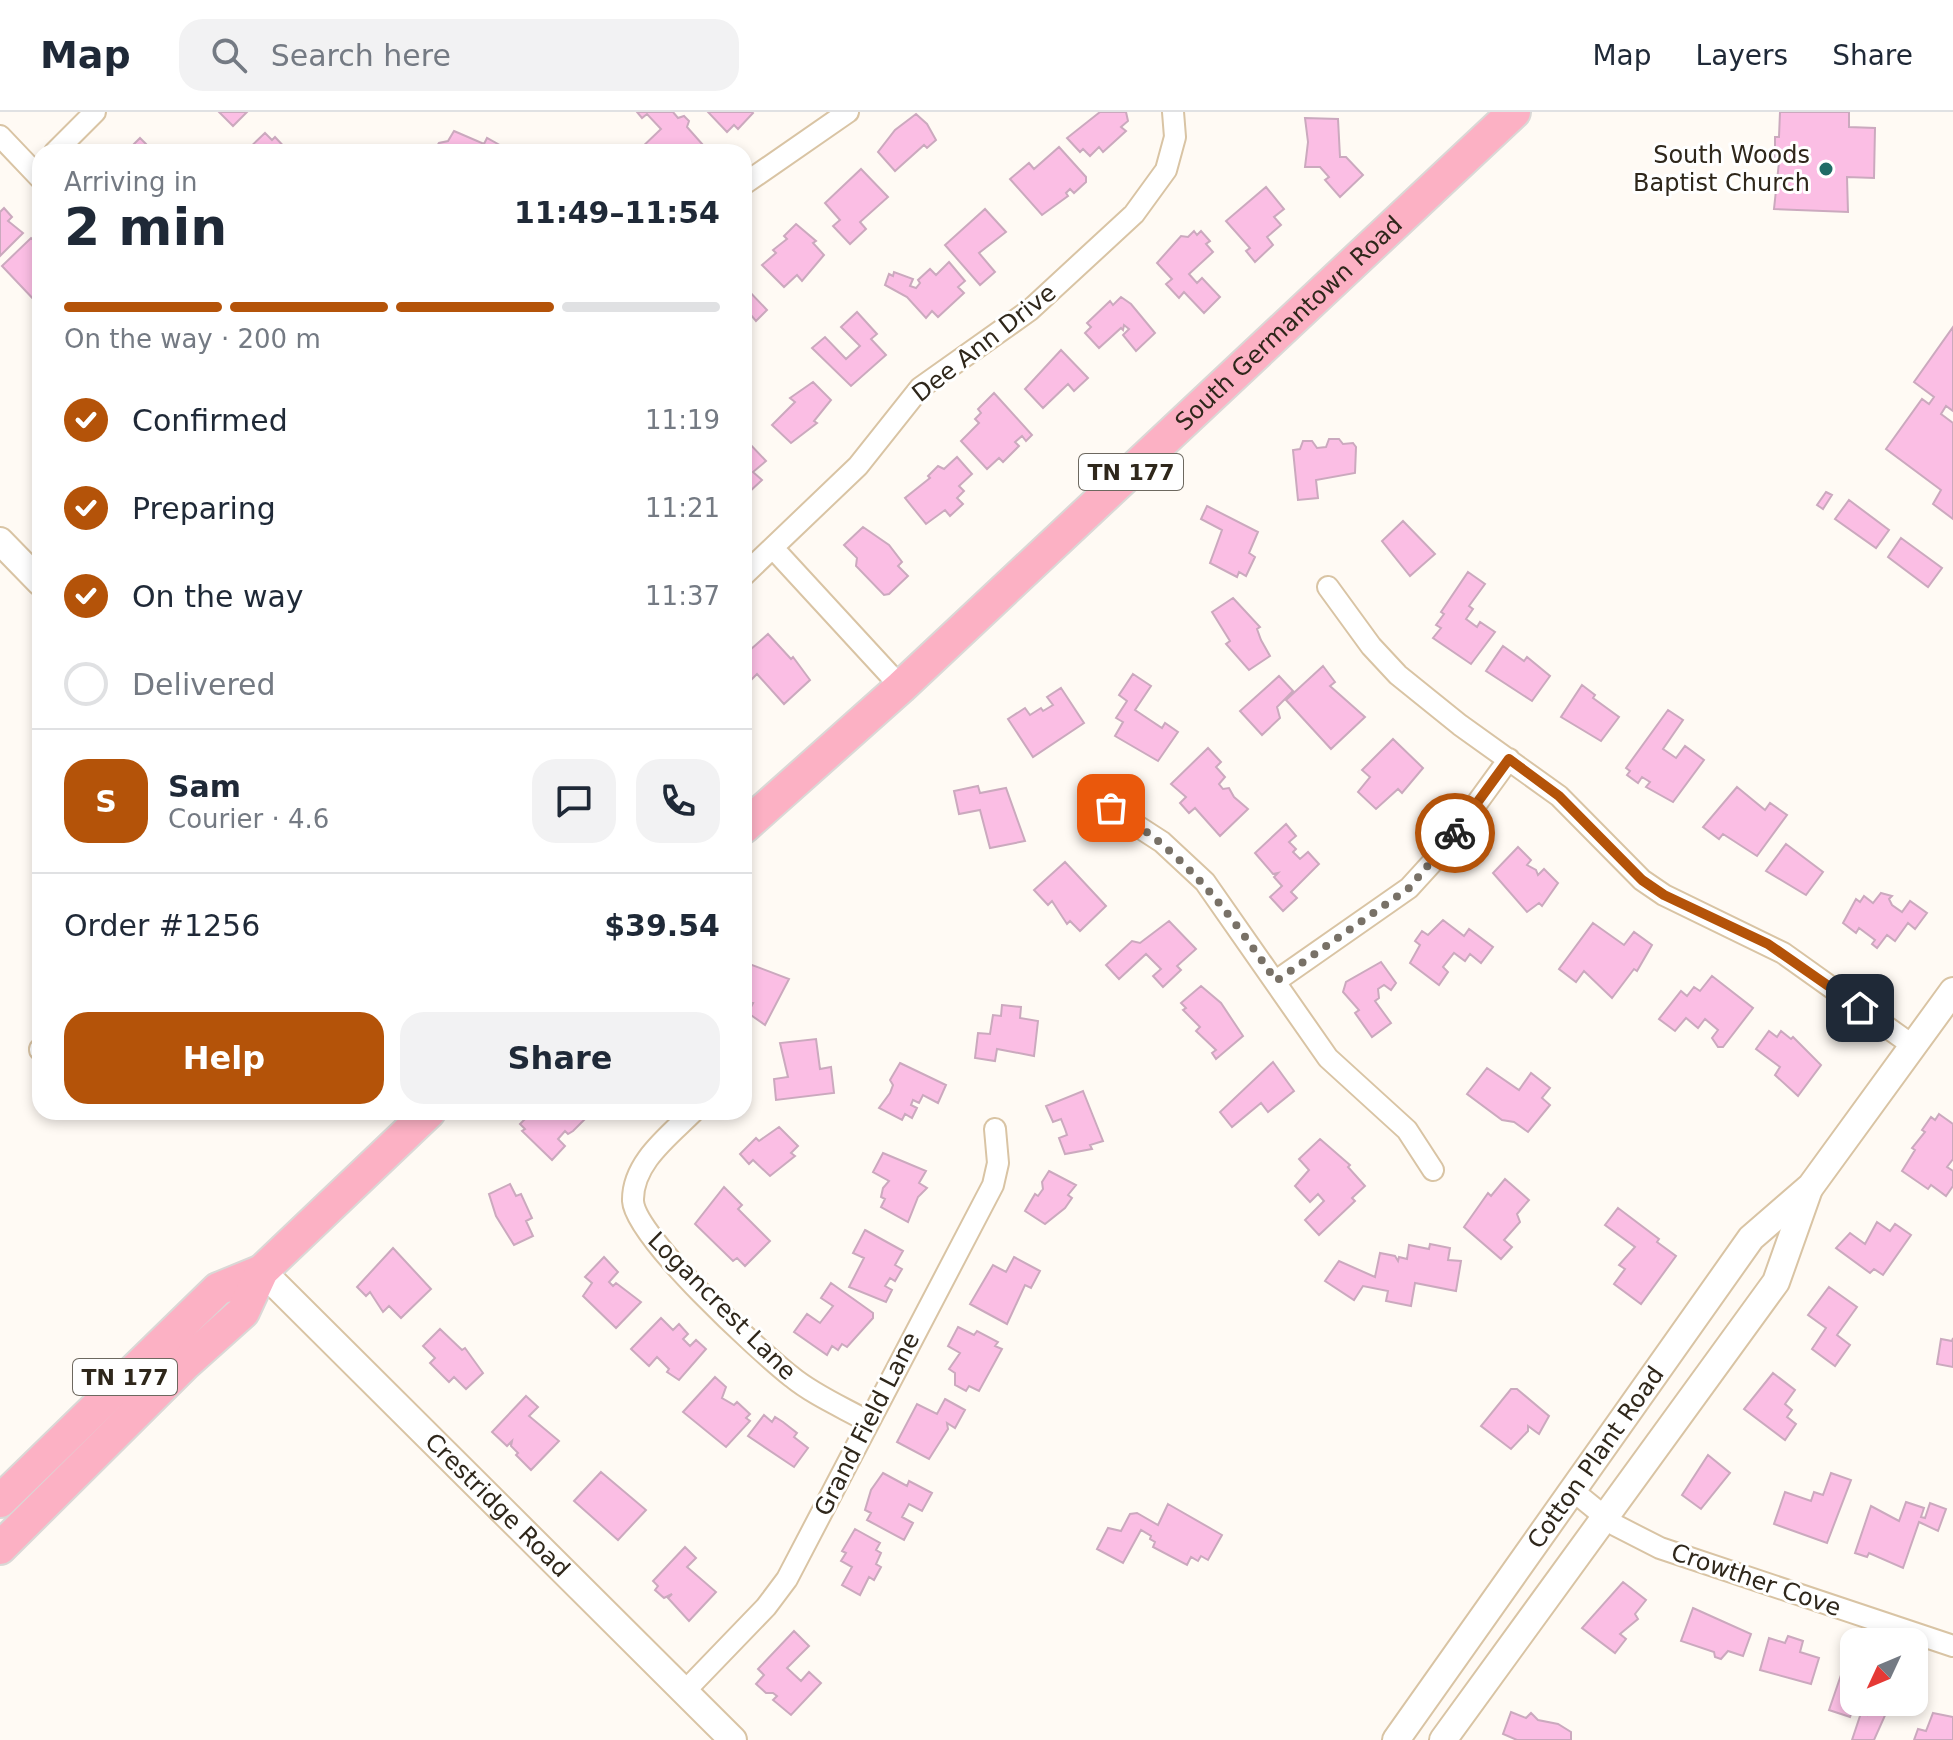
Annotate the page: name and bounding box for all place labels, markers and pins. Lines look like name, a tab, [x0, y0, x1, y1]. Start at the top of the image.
place label: South Woods Baptist Church	[1633, 141, 1810, 197]
marker: South Woods Baptist Church	[1817, 160, 1835, 178]
pin	[1077, 774, 1145, 842]
pin	[1826, 974, 1894, 1042]

